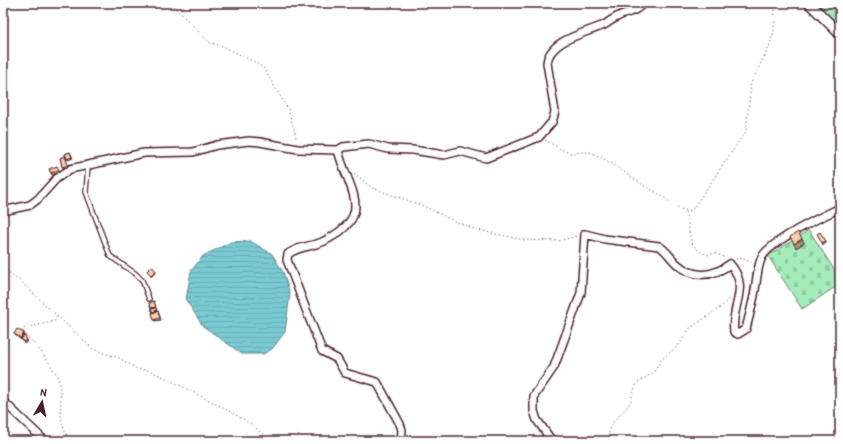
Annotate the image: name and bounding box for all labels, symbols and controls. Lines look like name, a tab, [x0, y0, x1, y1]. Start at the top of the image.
north arrow	[22, 382, 62, 422]
text: N	[40, 385, 48, 400]

